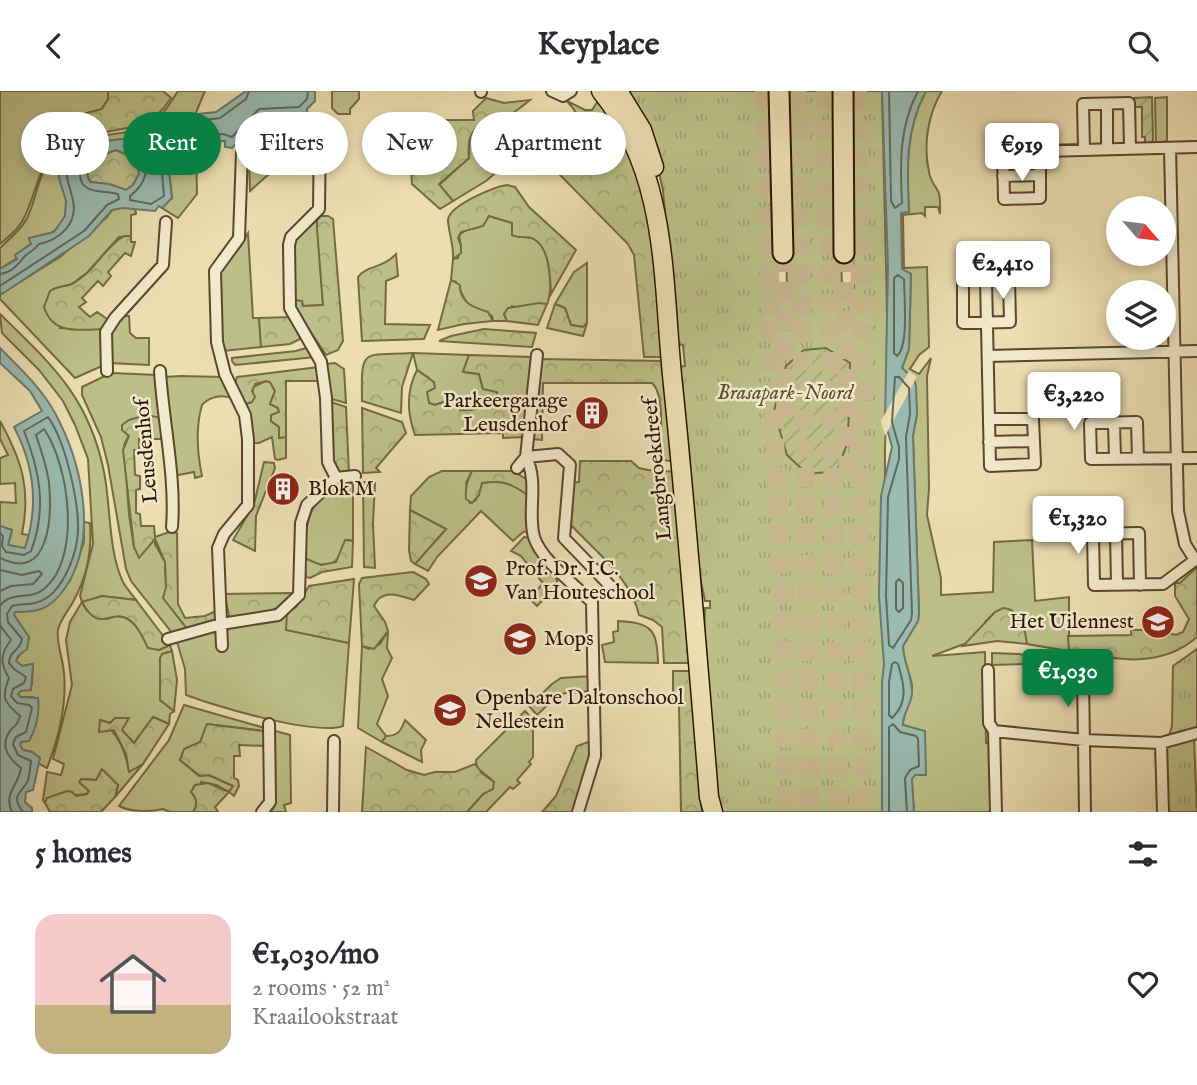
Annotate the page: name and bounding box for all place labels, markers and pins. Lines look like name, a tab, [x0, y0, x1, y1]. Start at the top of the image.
pin: €919	[981, 123, 1063, 183]
pin: €2,410	[946, 241, 1060, 301]
pin: €3,220	[1017, 373, 1131, 432]
place label: Parkeergarage Leusdenhof	[443, 388, 571, 439]
building icon: Parkeergarage Leusdenhof	[573, 394, 611, 432]
building icon: Blok M	[264, 470, 302, 508]
place label: Blok M	[308, 476, 375, 503]
pin: €1,320	[1021, 497, 1135, 556]
place label: Prof. Dr. I.C. Van Houteschool	[504, 556, 655, 607]
school or university icon: Prof. Dr. I.C. Van Houteschool	[462, 562, 500, 600]
school or university icon: Het Uilennest	[1139, 603, 1177, 641]
place label: Het Uilennest	[1010, 609, 1134, 636]
school or university icon: Mops	[501, 620, 539, 658]
place label: Mops	[544, 626, 594, 653]
pin: €1,030	[1011, 649, 1125, 709]
place label: Openbare Daltonschool Nellestein	[475, 685, 684, 736]
school or university icon: Openbare Daltonschool Nellestein	[431, 691, 469, 729]

